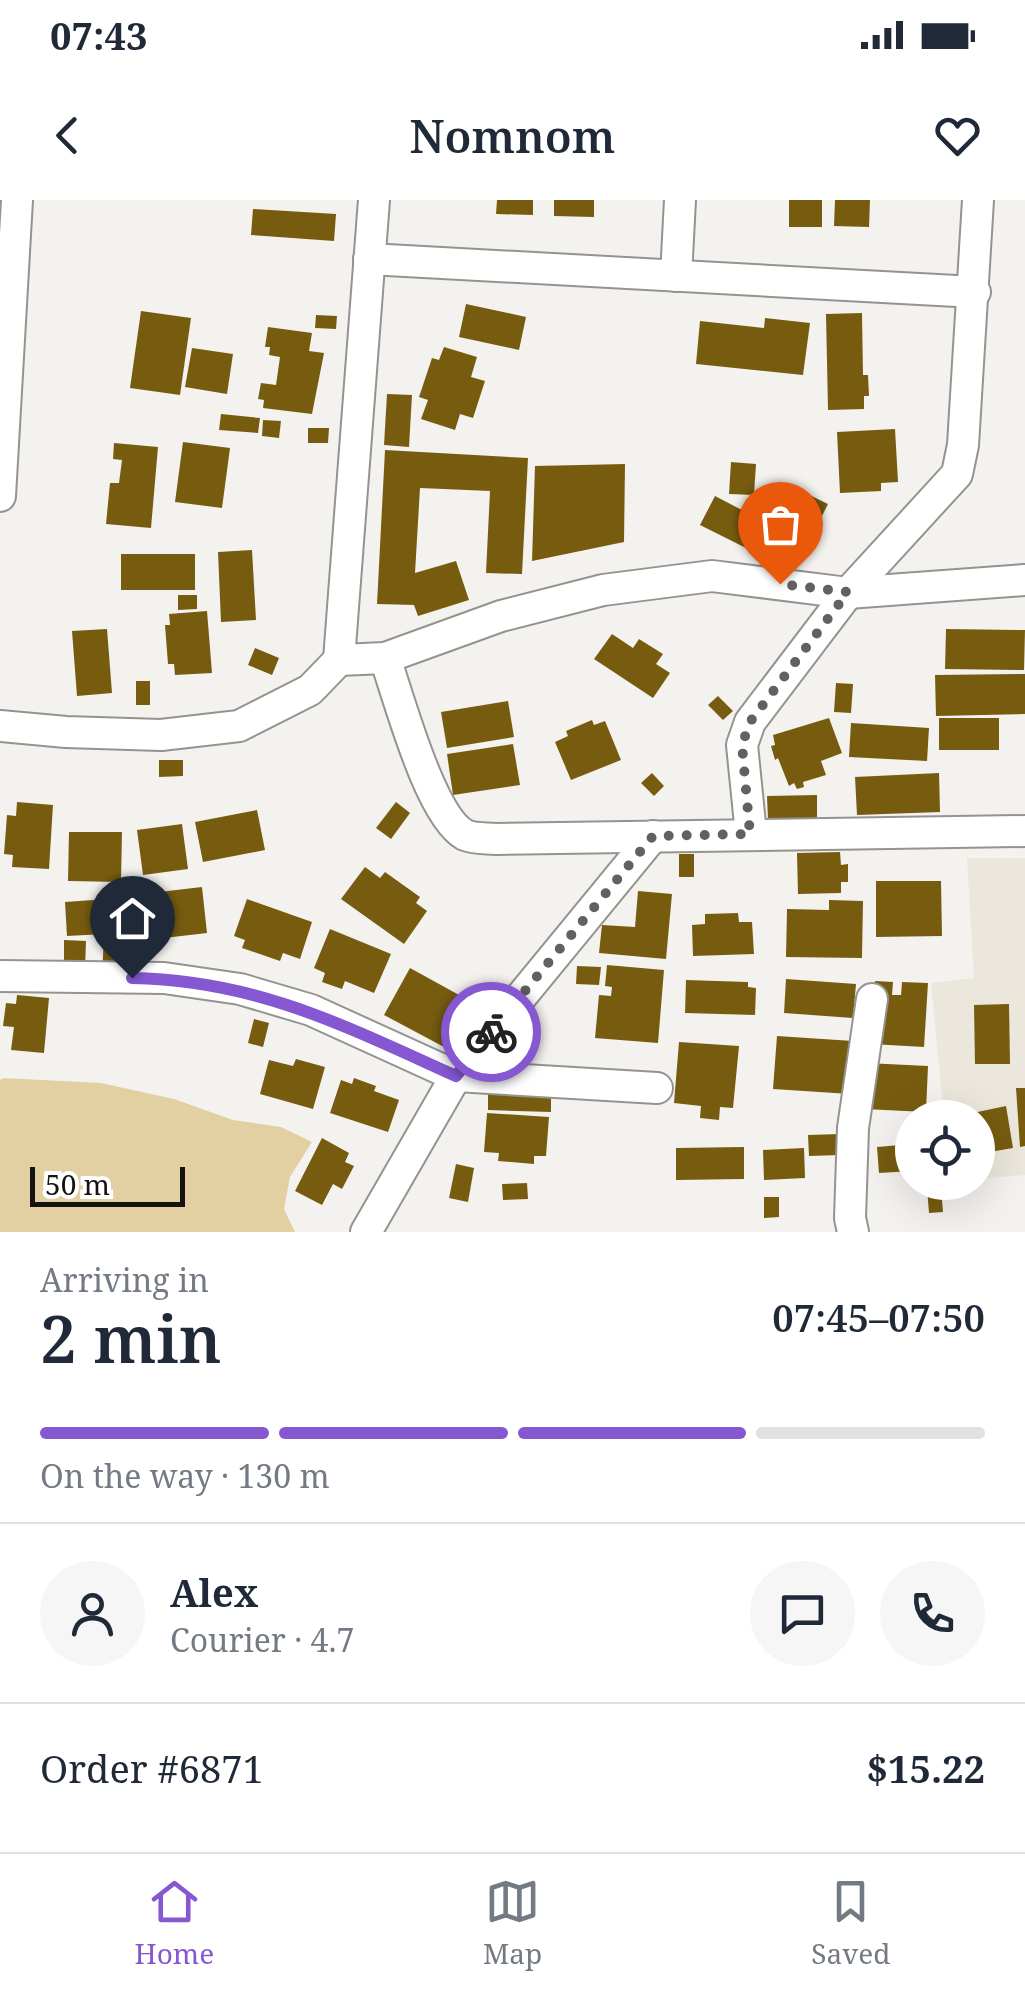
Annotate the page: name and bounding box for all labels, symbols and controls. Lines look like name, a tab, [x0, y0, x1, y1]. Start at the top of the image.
text: 07:43	[50, 9, 147, 61]
text: Nomnom	[409, 105, 616, 166]
icon: back	[40, 108, 95, 163]
icon: heart	[930, 108, 985, 163]
pin	[738, 482, 823, 585]
icon: bag	[753, 497, 808, 552]
pin	[90, 876, 175, 979]
icon: home	[105, 891, 160, 946]
courier	[441, 982, 541, 1082]
icon: bike	[464, 1005, 519, 1060]
map controls	[895, 1100, 995, 1200]
button: locate	[895, 1100, 995, 1200]
scale bar	[30, 1162, 185, 1206]
text: 50 m	[45, 1165, 110, 1203]
text: Arriving in	[40, 1258, 209, 1301]
text: 07:45–07:50	[772, 1291, 985, 1343]
text: 2 min	[40, 1294, 222, 1382]
text: On the way · 130 m	[40, 1454, 330, 1497]
button: person	[40, 1561, 145, 1666]
button: chat	[750, 1561, 855, 1666]
button: phone	[880, 1561, 985, 1666]
text: Alex	[170, 1566, 258, 1618]
text: Courier · 4.7	[170, 1618, 354, 1661]
text: Order #6871	[40, 1742, 264, 1794]
text: $15.22	[866, 1742, 985, 1794]
tab: Home	[134, 1874, 214, 1972]
tab: Map	[483, 1874, 542, 1972]
tab: Saved	[811, 1874, 891, 1972]

